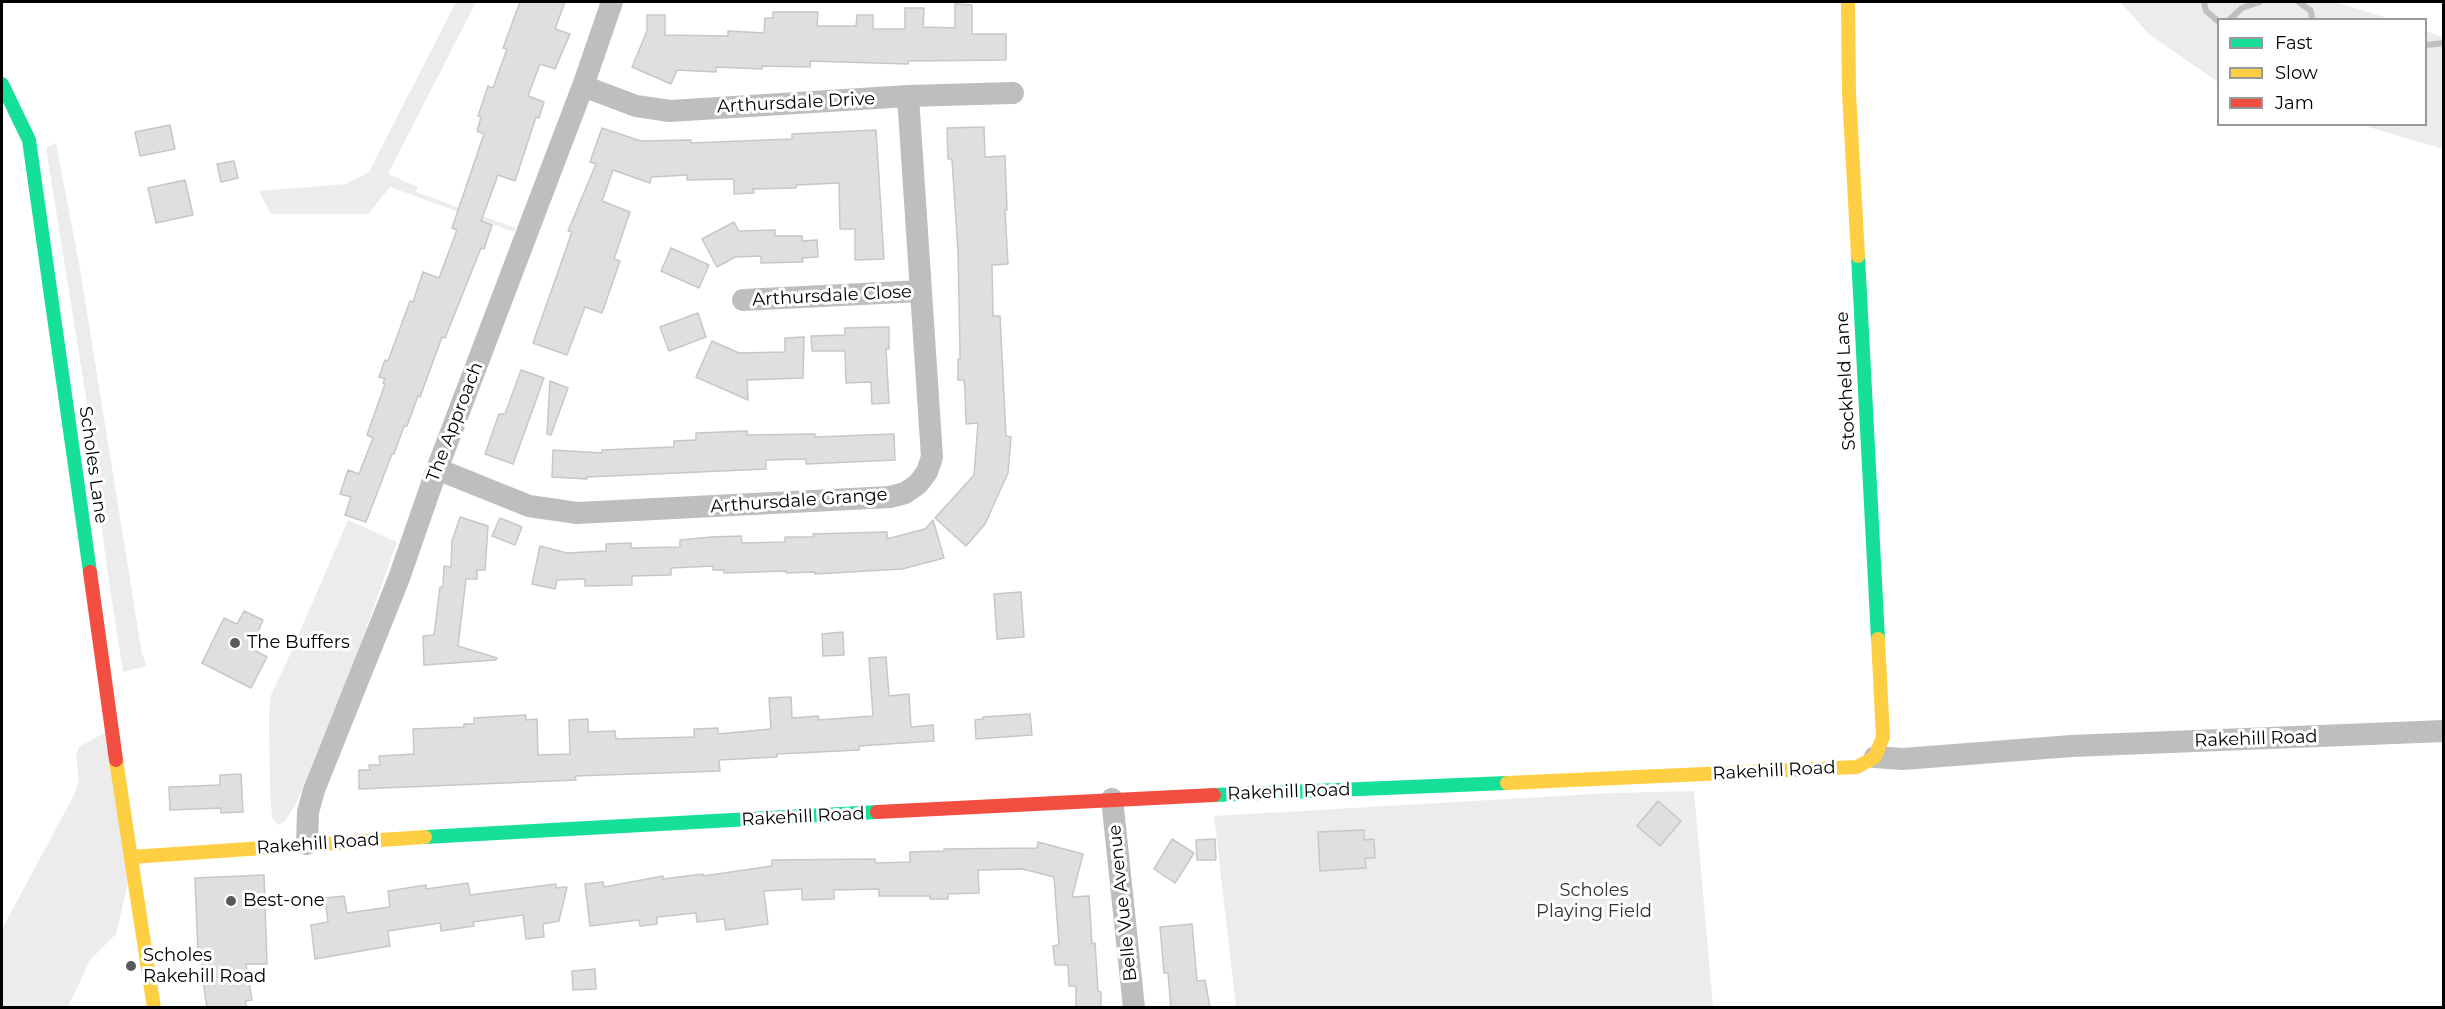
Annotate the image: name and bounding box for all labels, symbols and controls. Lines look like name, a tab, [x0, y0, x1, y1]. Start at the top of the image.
legend	[2217, 18, 2427, 126]
text: Fast	[2275, 32, 2313, 54]
text: Slow	[2275, 62, 2318, 84]
street label: Arthursdale Drive	[716, 88, 876, 118]
text: Jam	[2275, 92, 2314, 114]
street label: Arthursdale Close	[752, 281, 912, 311]
street label: Stockheld Lane	[1832, 311, 1860, 451]
street label: The Approach	[422, 359, 488, 485]
street label: Scholes Lane	[74, 405, 112, 525]
street label: Arthursdale Grange	[710, 484, 888, 518]
place label: The Buffers	[247, 632, 350, 654]
marker: The Buffers	[228, 636, 242, 650]
street label: Rakehill Road	[2194, 726, 2318, 752]
street label: Rakehill Road	[1712, 757, 1836, 785]
street label: Rakehill Road	[1227, 779, 1351, 805]
street label: Rakehill Road	[741, 803, 865, 831]
street label: Belle Vue Avenue	[1104, 824, 1142, 982]
street label: Rakehill Road	[256, 829, 380, 859]
park label: Scholes Playing Field	[1536, 880, 1652, 922]
place label: Best-one	[243, 890, 325, 912]
marker: Best-one	[224, 894, 238, 908]
place label: Scholes Rakehill Road	[143, 945, 266, 988]
marker: Scholes Rakehill Road	[124, 959, 138, 973]

